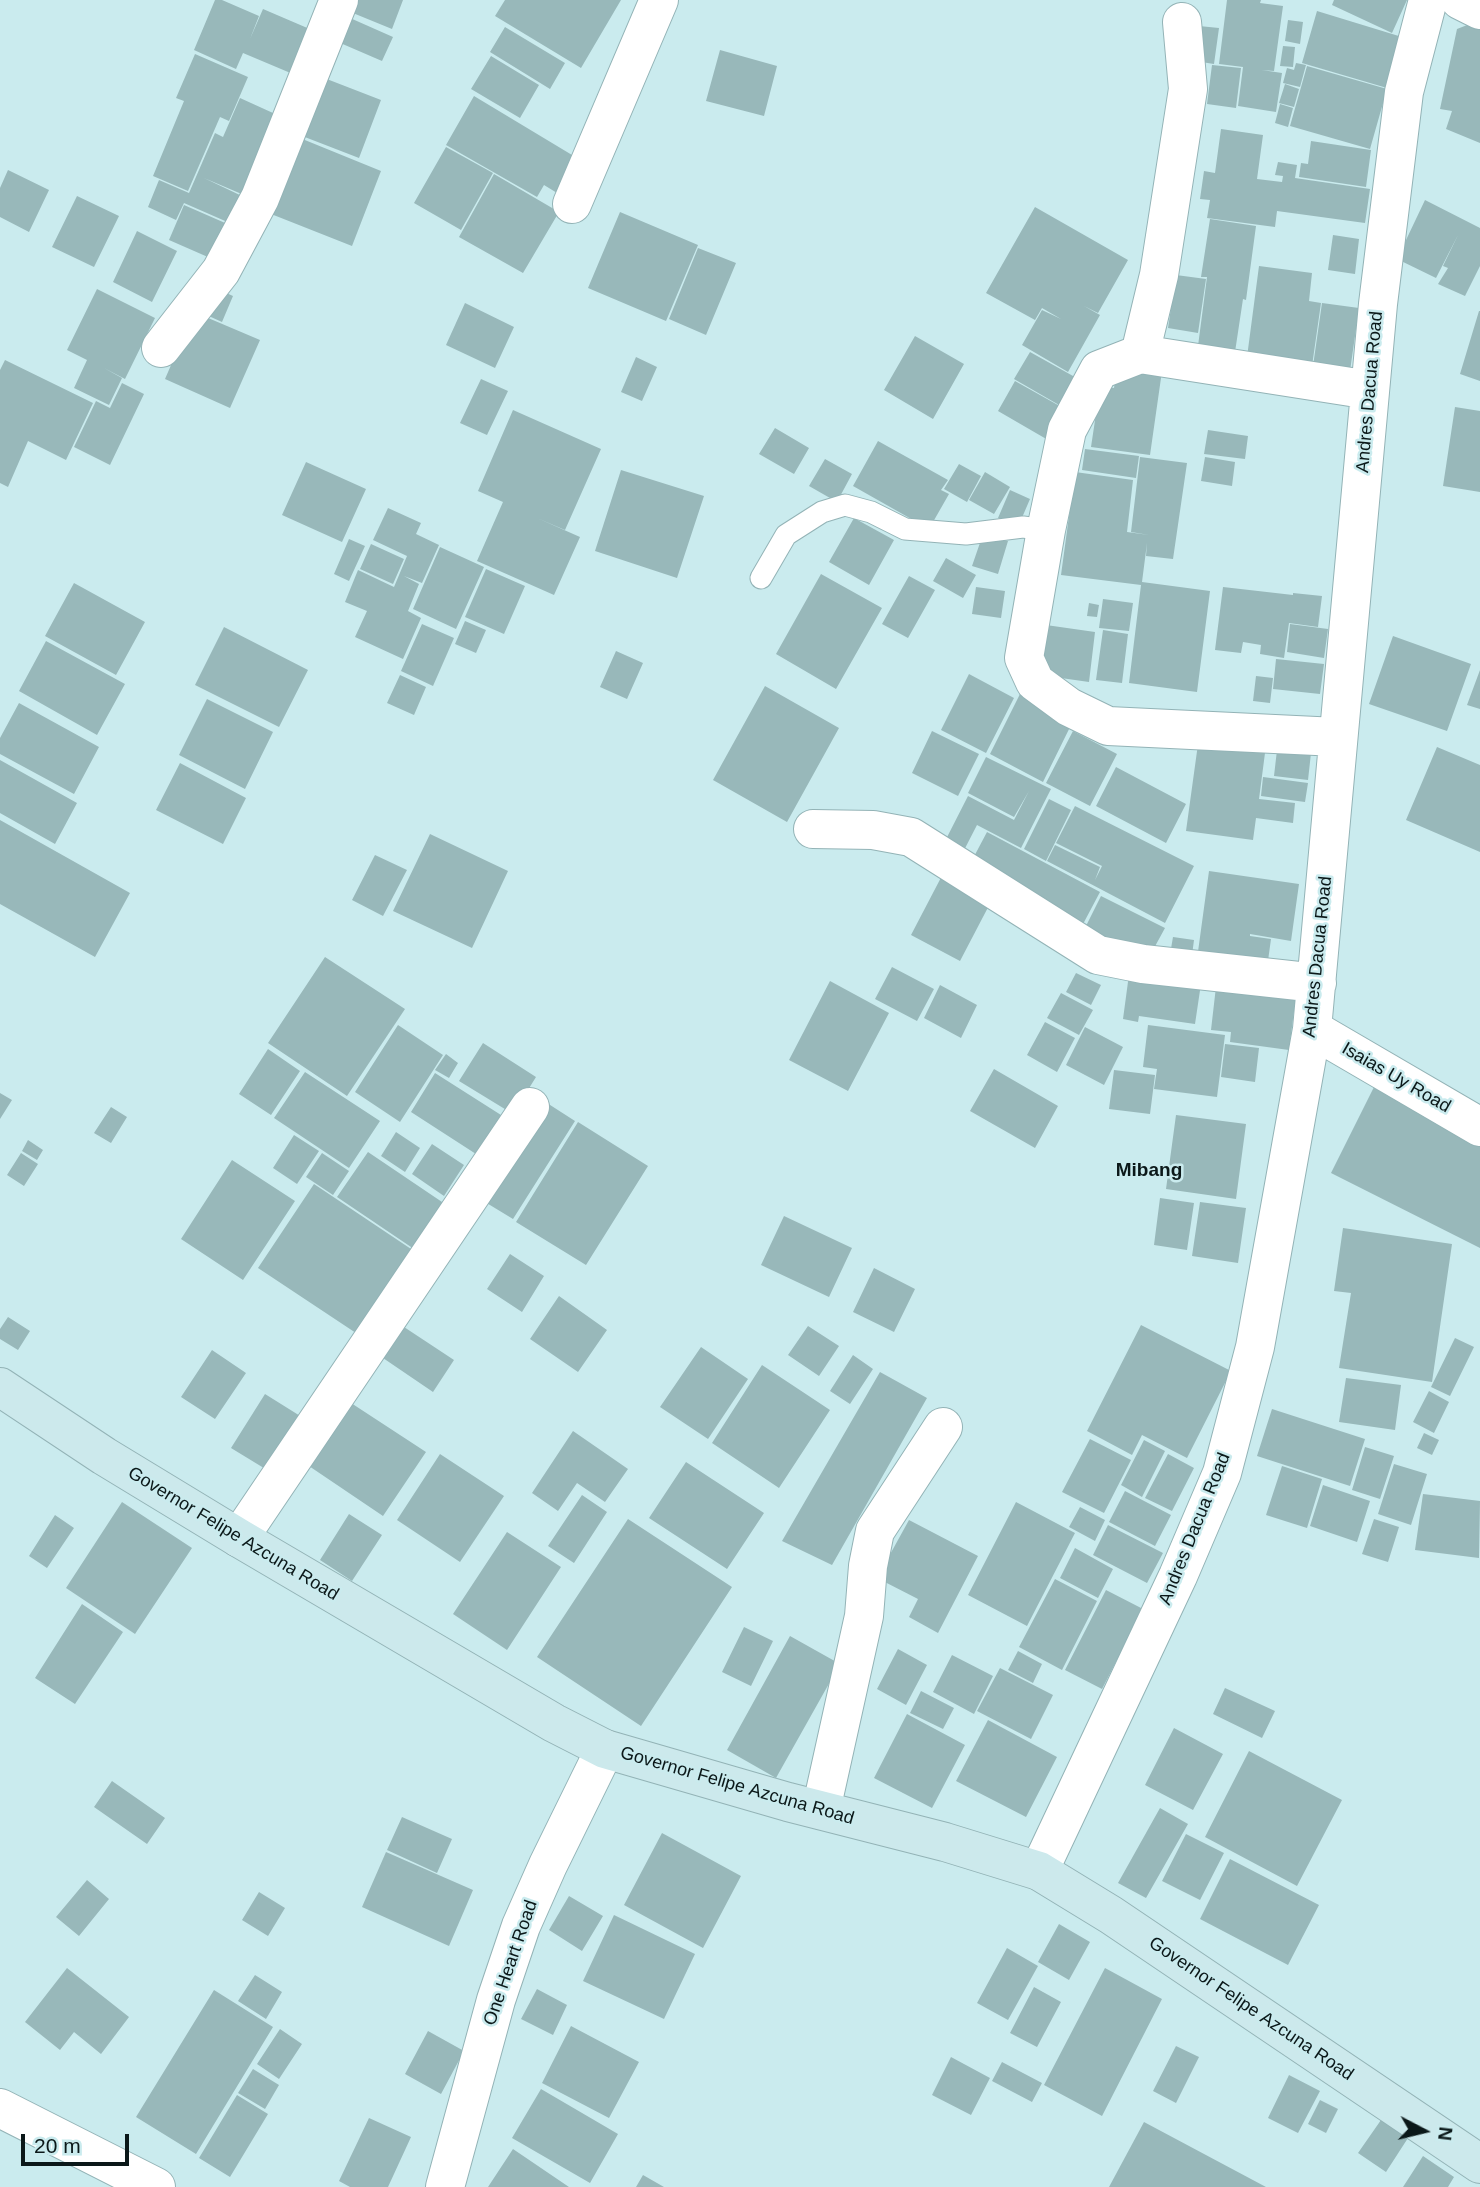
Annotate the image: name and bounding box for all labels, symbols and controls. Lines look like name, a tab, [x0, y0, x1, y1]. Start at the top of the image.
street label: Andres Dacua Road	[1352, 310, 1388, 474]
street label: Andres Dacua Road	[1299, 875, 1337, 1039]
street label: Isaias Uy Road	[1338, 1038, 1454, 1118]
district label: Mibang	[1116, 1160, 1182, 1182]
street label: Andres Dacua Road	[1155, 1450, 1235, 1608]
street label: Governor Felipe Azcuna Road	[124, 1462, 342, 1606]
street label: Governor Felipe Azcuna Road	[618, 1742, 856, 1830]
street label: One Heart Road	[479, 1898, 543, 2028]
street label: Governor Felipe Azcuna Road	[1145, 1932, 1357, 2086]
north arrow	[1389, 2096, 1459, 2166]
scale bar	[24, 2120, 133, 2164]
text: N	[1434, 2126, 1457, 2142]
text: 20 m	[34, 2134, 81, 2157]

